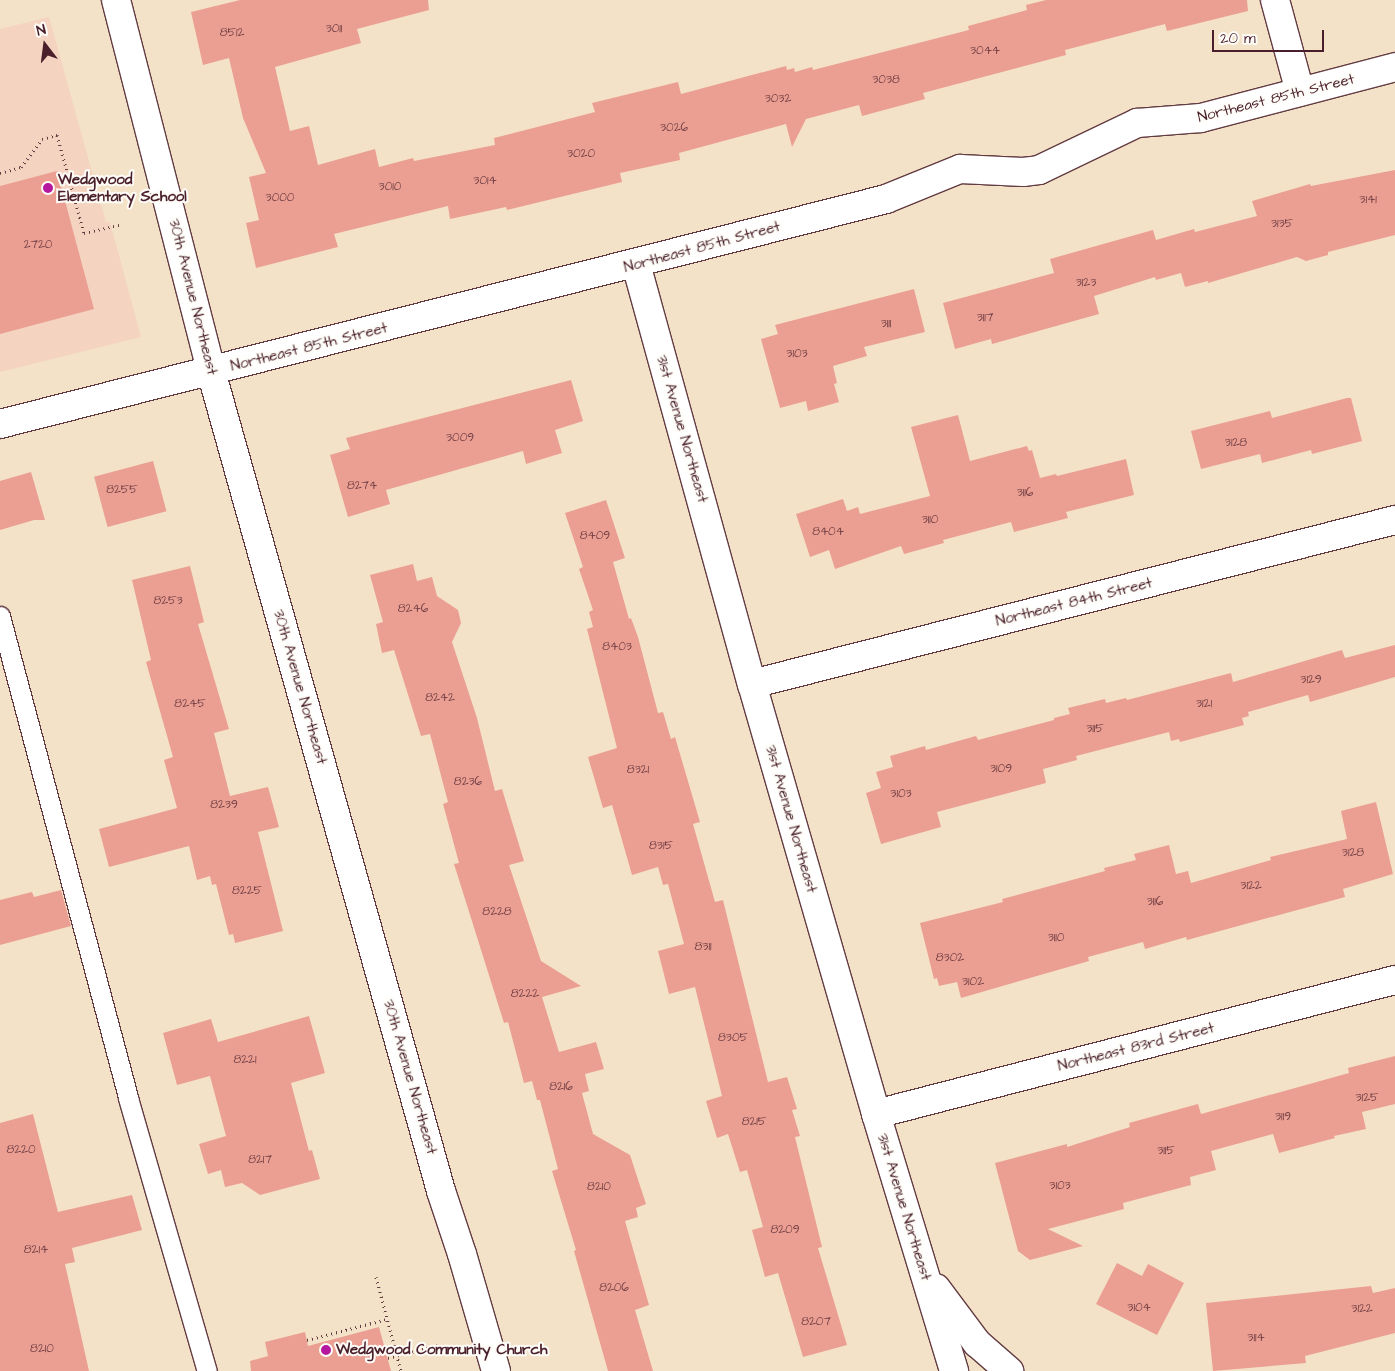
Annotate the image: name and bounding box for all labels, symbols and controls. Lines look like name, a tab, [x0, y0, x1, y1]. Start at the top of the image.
north arrow	[20, 20, 70, 70]
text: N	[34, 20, 48, 41]
scale bar	[1215, 20, 1328, 52]
house number: 3011	[326, 22, 342, 36]
house number: 8512	[220, 26, 244, 40]
text: 20 m	[1220, 28, 1256, 49]
house number: 3044	[970, 44, 1000, 58]
street label: Northeast 85th Street	[1196, 70, 1356, 126]
house number: 3038	[872, 73, 900, 87]
house number: 3032	[765, 92, 791, 106]
house number: 3026	[660, 121, 688, 135]
house number: 3020	[567, 147, 595, 161]
place label: Wedgwood Elementary School	[58, 170, 187, 205]
house number: 3014	[473, 174, 497, 188]
house number: 3010	[379, 180, 401, 194]
marker: Wedgwood Elementary School	[42, 182, 54, 194]
house number: 3000	[266, 191, 294, 205]
house number: 3141	[1359, 193, 1377, 207]
street label: 30th Avenue Northeast	[165, 217, 221, 377]
street label: Northeast 85th Street	[622, 217, 782, 277]
house number: 3135	[1271, 217, 1293, 231]
house number: 2720	[24, 238, 52, 252]
house number: 3123	[1076, 276, 1096, 290]
house number: 3117	[977, 311, 993, 325]
house number: 3111	[881, 317, 891, 331]
street label: Northeast 85th Street	[229, 319, 389, 375]
house number: 3103	[786, 347, 808, 361]
street label: 31st Avenue Northeast	[652, 353, 712, 505]
house number: 3009	[446, 431, 474, 445]
house number: 3128	[1225, 436, 1247, 450]
house number: 8274	[347, 479, 377, 493]
house number: 8255	[106, 483, 138, 497]
house number: 3116	[1017, 486, 1033, 500]
house number: 3110	[922, 513, 938, 527]
house number: 8404	[812, 525, 844, 539]
house number: 8409	[580, 529, 610, 543]
street label: Northeast 84th Street	[994, 574, 1154, 630]
house number: 8253	[153, 594, 183, 608]
house number: 8246	[398, 602, 428, 616]
street label: 30th Avenue Northeast	[269, 607, 331, 767]
house number: 8403	[602, 640, 632, 654]
house number: 3129	[1300, 673, 1322, 687]
house number: 8242	[425, 691, 455, 705]
house number: 8245	[174, 697, 206, 711]
house number: 3121	[1196, 697, 1212, 711]
house number: 3115	[1086, 722, 1104, 736]
street label: 31st Avenue Northeast	[761, 743, 821, 895]
house number: 3109	[990, 762, 1012, 776]
house number: 8321	[627, 763, 649, 777]
house number: 8236	[454, 775, 482, 789]
house number: 3103	[890, 787, 912, 801]
house number: 8239	[210, 798, 238, 812]
house number: 8315	[649, 839, 673, 853]
house number: 3128	[1342, 846, 1364, 860]
house number: 3122	[1240, 879, 1262, 893]
house number: 8225	[232, 884, 262, 898]
house number: 3116	[1147, 895, 1163, 909]
house number: 8228	[482, 905, 512, 919]
house number: 3110	[1048, 931, 1064, 945]
house number: 8311	[695, 940, 711, 954]
house number: 8302	[936, 951, 964, 965]
house number: 3102	[962, 975, 984, 989]
house number: 8222	[511, 987, 539, 1001]
street label: 30th Avenue Northeast	[379, 997, 441, 1157]
street label: Northeast 83rd Street	[1056, 1019, 1216, 1075]
house number: 8305	[718, 1031, 748, 1045]
house number: 8221	[233, 1053, 257, 1067]
house number: 8216	[549, 1080, 573, 1094]
house number: 3125	[1355, 1091, 1379, 1105]
house number: 3119	[1275, 1110, 1291, 1124]
house number: 8215	[742, 1115, 766, 1129]
street label: 31st Avenue Northeast	[873, 1131, 935, 1283]
house number: 8220	[6, 1143, 36, 1157]
house number: 3115	[1157, 1144, 1175, 1158]
house number: 8217	[248, 1153, 272, 1167]
house number: 3103	[1049, 1179, 1071, 1193]
house number: 8210	[587, 1180, 611, 1194]
house number: 8209	[770, 1223, 800, 1237]
house number: 8214	[24, 1243, 48, 1257]
house number: 8206	[599, 1281, 629, 1295]
house number: 3104	[1127, 1301, 1151, 1315]
house number: 3122	[1351, 1302, 1373, 1316]
house number: 8207	[801, 1315, 831, 1329]
house number: 3114	[1247, 1331, 1265, 1345]
place label: Wedgwood Community Church	[336, 1341, 547, 1359]
house number: 8210	[30, 1342, 54, 1356]
marker: Wedgwood Community Church	[320, 1344, 332, 1356]

